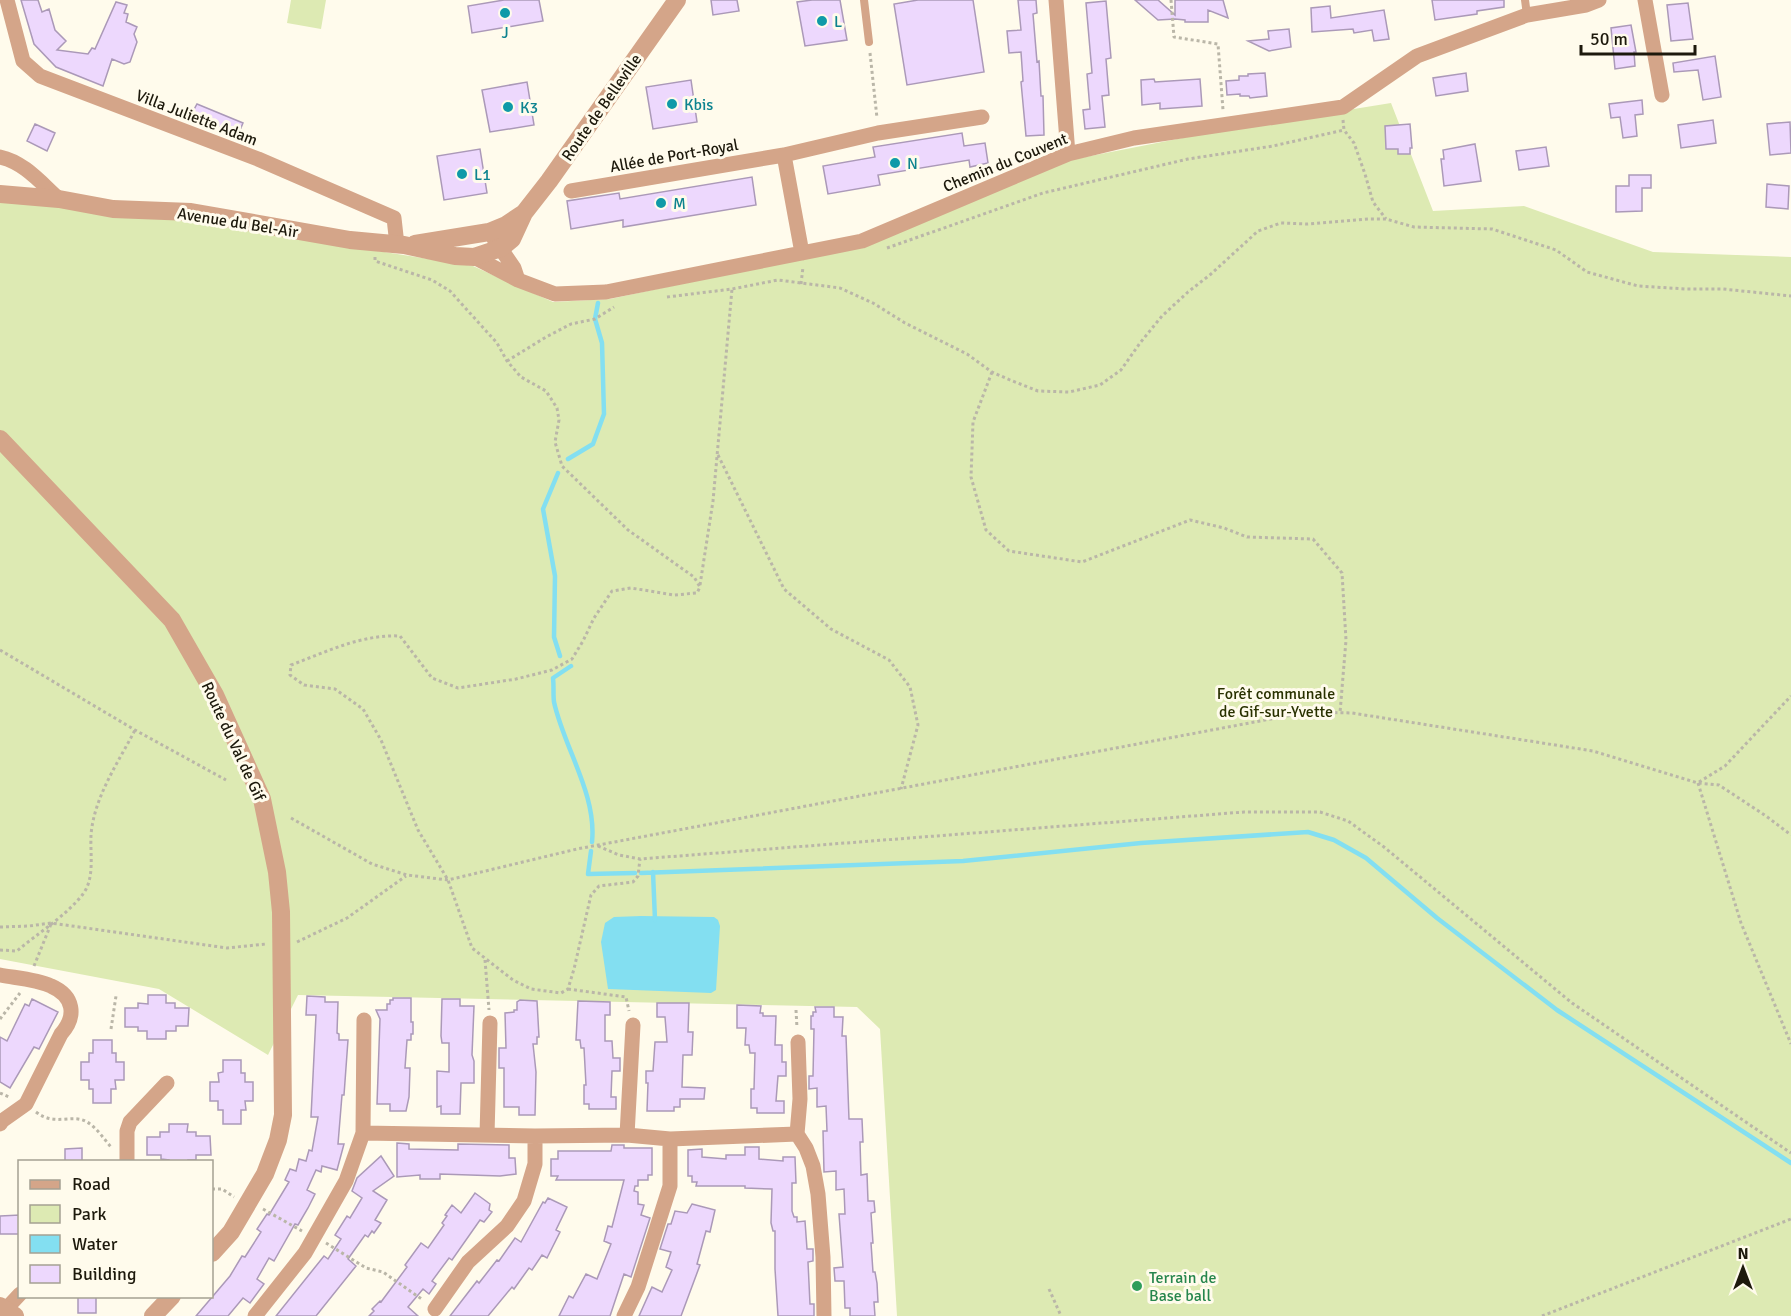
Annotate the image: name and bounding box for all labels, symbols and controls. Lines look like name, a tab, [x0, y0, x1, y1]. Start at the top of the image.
marker: J	[498, 6, 512, 20]
place label: L	[834, 12, 842, 32]
marker: L	[815, 14, 829, 28]
scale bar	[1581, 18, 1695, 56]
place label: J	[501, 23, 509, 43]
text: 50 m	[1590, 28, 1628, 50]
street label: Route de Belleville	[557, 50, 646, 165]
street label: Villa Juliette Adam	[133, 85, 260, 150]
place label: Kbis	[684, 95, 713, 115]
marker: Kbis	[665, 97, 679, 111]
place label: K3	[520, 98, 538, 118]
marker: K3	[501, 100, 515, 114]
street label: Chemin du Couvent	[940, 129, 1071, 197]
street label: Allée de Port-Royal	[608, 135, 740, 177]
place label: N	[907, 154, 918, 174]
marker: N	[888, 156, 902, 170]
place label: L1	[474, 165, 491, 185]
marker: L1	[455, 167, 469, 181]
place label: M	[673, 194, 686, 214]
marker: M	[654, 196, 668, 210]
street label: Avenue du Bel-Air	[176, 204, 300, 242]
street label: Route du Val de Gif	[197, 679, 270, 805]
park label: Forêt communale de Gif-sur-Yvette	[1217, 684, 1335, 722]
legend	[18, 1160, 213, 1298]
text: Road	[72, 1173, 111, 1195]
text: Park	[72, 1203, 107, 1225]
text: Water	[72, 1233, 118, 1255]
north arrow	[1713, 1238, 1773, 1298]
text: N	[1737, 1244, 1749, 1264]
text: Building	[72, 1263, 136, 1285]
place label: Terrain de Base ball	[1149, 1268, 1216, 1306]
marker: Terrain de Base ball	[1130, 1279, 1144, 1293]

